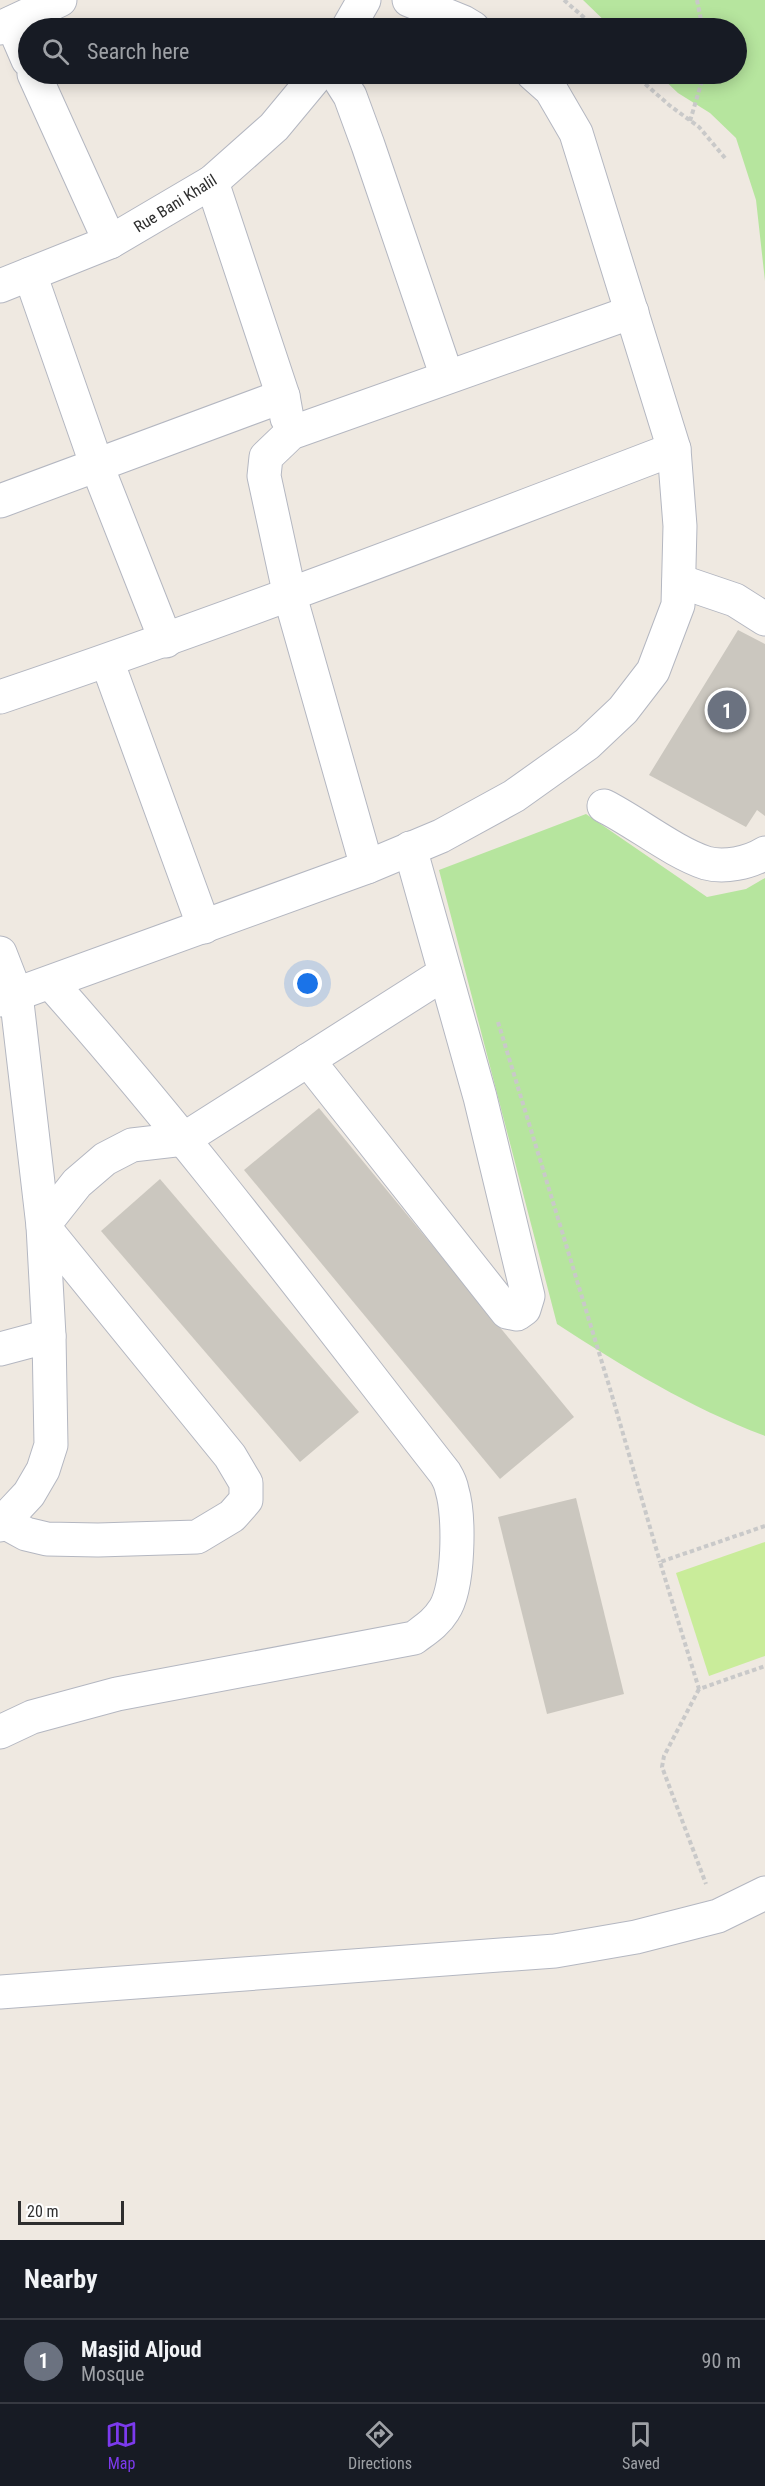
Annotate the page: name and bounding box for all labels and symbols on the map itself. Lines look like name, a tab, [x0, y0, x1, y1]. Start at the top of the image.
street label: Rue Bani Khalil	[130, 170, 220, 236]
pin: 1	[708, 688, 746, 732]
your location	[293, 969, 322, 998]
scale bar	[18, 2198, 124, 2226]

